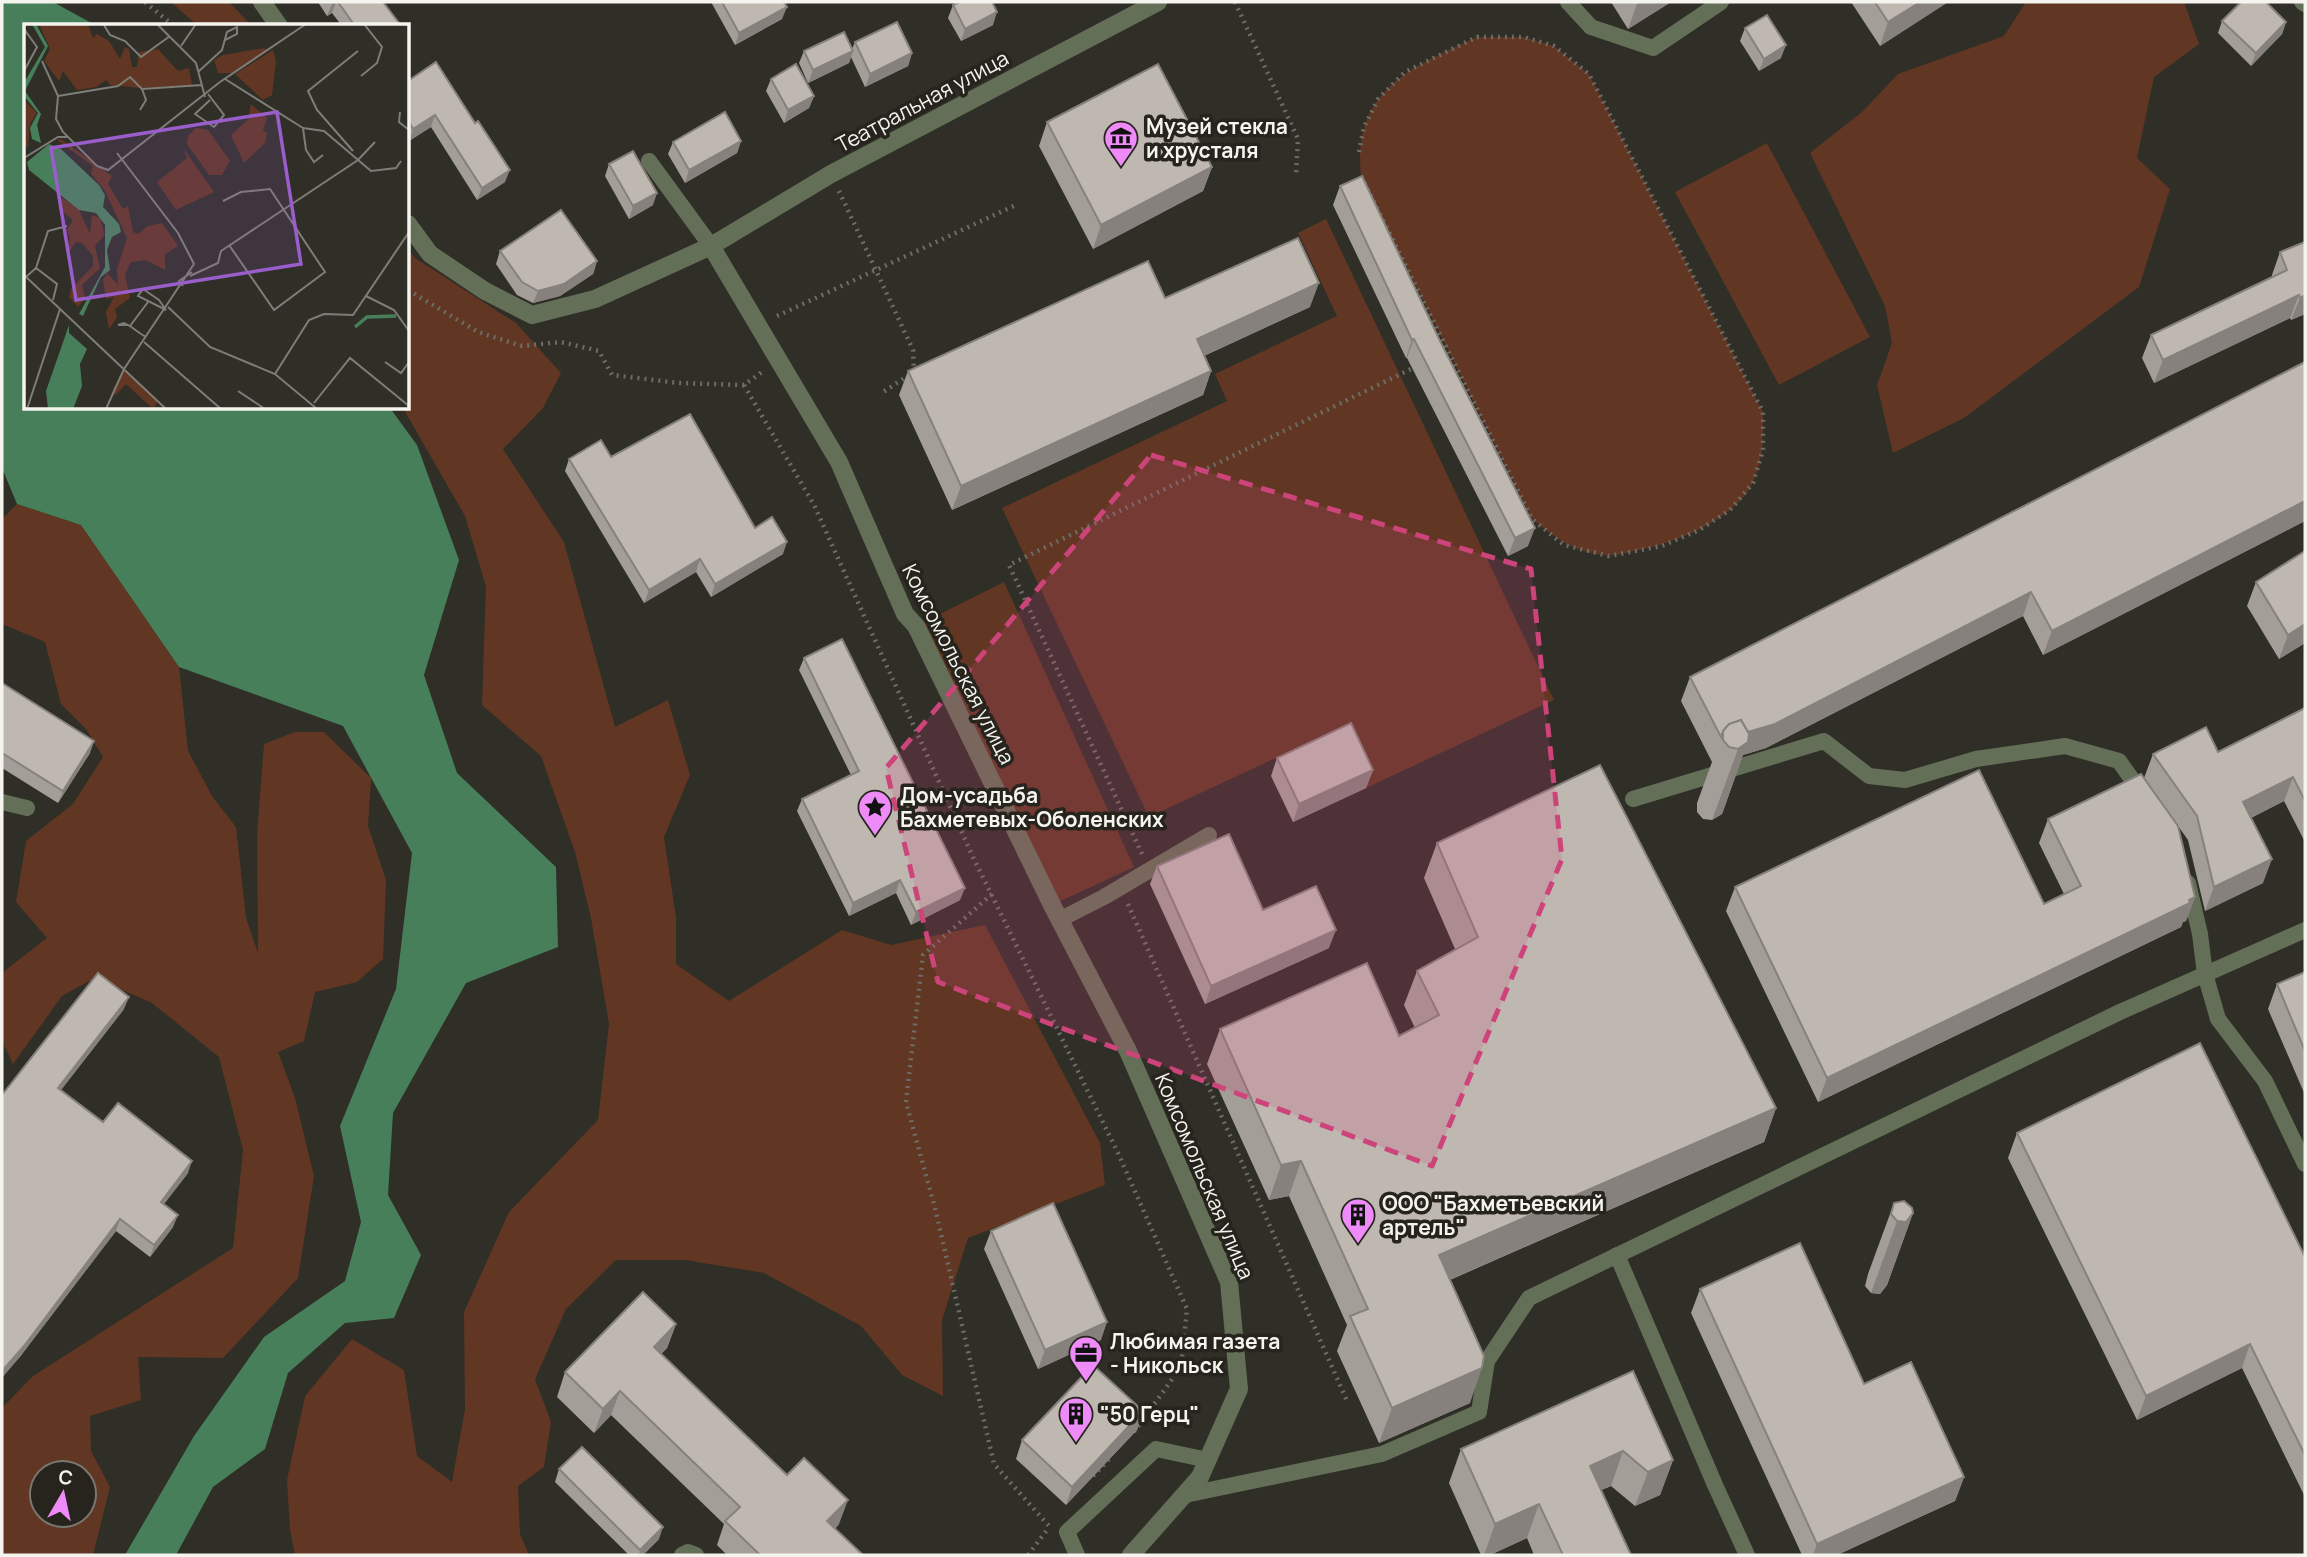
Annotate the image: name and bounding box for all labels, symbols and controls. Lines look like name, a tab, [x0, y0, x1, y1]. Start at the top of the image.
inset map	[24, 24, 410, 410]
street label: Театральная улица	[831, 44, 1013, 158]
place label: Музей стекла и хрусталя	[1146, 112, 1288, 164]
museum icon: Музей стекла и хрусталя	[1102, 119, 1140, 168]
street label: Комсомольская улица	[896, 559, 1022, 769]
place label: Дом-усадьба Бахметевых-Оболенских	[900, 781, 1164, 833]
place icon: Дом-усадьба Бахметевых-Оболенских	[856, 788, 894, 837]
street label: Комсомольская улица	[1149, 1069, 1261, 1283]
place label: ООО "Бахметьевский артель"	[1382, 1189, 1604, 1241]
building icon: ООО "Бахметьевский артель"	[1339, 1196, 1377, 1245]
place label: Любимая газета - Никольск	[1110, 1327, 1280, 1379]
office icon: Любимая газета - Никольск	[1067, 1334, 1105, 1383]
building icon: "50 Герц"	[1057, 1395, 1095, 1444]
place label: "50 Герц"	[1100, 1400, 1199, 1428]
north arrow	[28, 1459, 98, 1529]
text: С	[57, 1463, 75, 1491]

